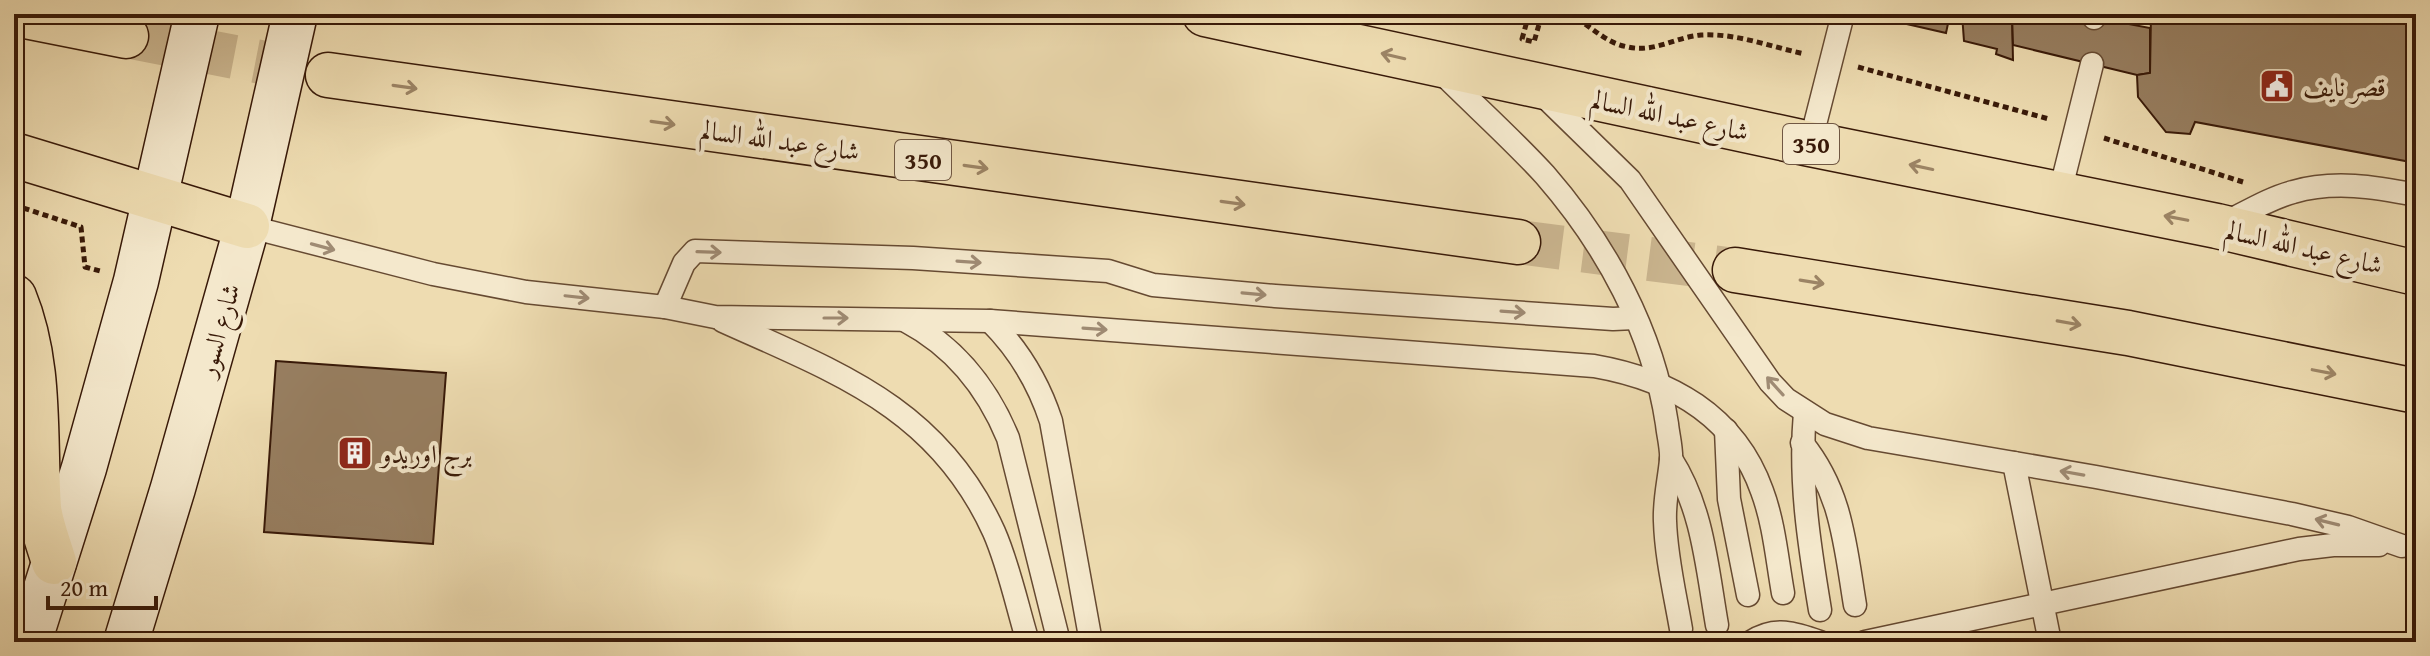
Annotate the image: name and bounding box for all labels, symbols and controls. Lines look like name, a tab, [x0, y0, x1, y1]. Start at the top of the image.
one-way arrow	[1381, 48, 1406, 63]
public building icon: قصر نايف	[2258, 67, 2296, 105]
place label: قصر نايف	[2303, 67, 2386, 106]
street label: شارع عبد الله السالم	[1587, 79, 1753, 155]
one-way arrow	[392, 80, 417, 95]
street label: شارع عبد الله السالم	[697, 110, 862, 174]
one-way arrow	[649, 116, 675, 131]
road number: 350	[1783, 124, 1839, 164]
road number: 350	[895, 140, 951, 180]
one-way arrow	[1909, 159, 1935, 174]
one-way arrow	[962, 160, 988, 175]
one-way arrow	[1220, 196, 1245, 211]
one-way arrow	[2164, 210, 2189, 225]
street label: شارع عبد الله السالم	[2221, 210, 2387, 288]
one-way arrow	[309, 240, 335, 255]
one-way arrow	[695, 244, 722, 259]
one-way arrow	[955, 255, 982, 270]
one-way arrow	[1799, 275, 1825, 290]
street label: شارع السور	[185, 279, 253, 385]
one-way arrow	[1240, 287, 1267, 302]
one-way arrow	[563, 290, 590, 305]
one-way arrow	[1499, 305, 1526, 320]
one-way arrow	[822, 310, 849, 326]
one-way arrow	[2056, 316, 2081, 331]
one-way arrow	[1081, 322, 1108, 337]
one-way arrow	[2311, 366, 2337, 381]
one-way arrow	[1765, 376, 1784, 396]
building icon: برج اوريدو	[336, 434, 374, 472]
place label: برج اوريدو	[378, 434, 473, 478]
one-way arrow	[2060, 464, 2085, 479]
one-way arrow	[2315, 514, 2341, 529]
scale bar	[48, 560, 156, 610]
text: 20 m	[60, 570, 108, 605]

